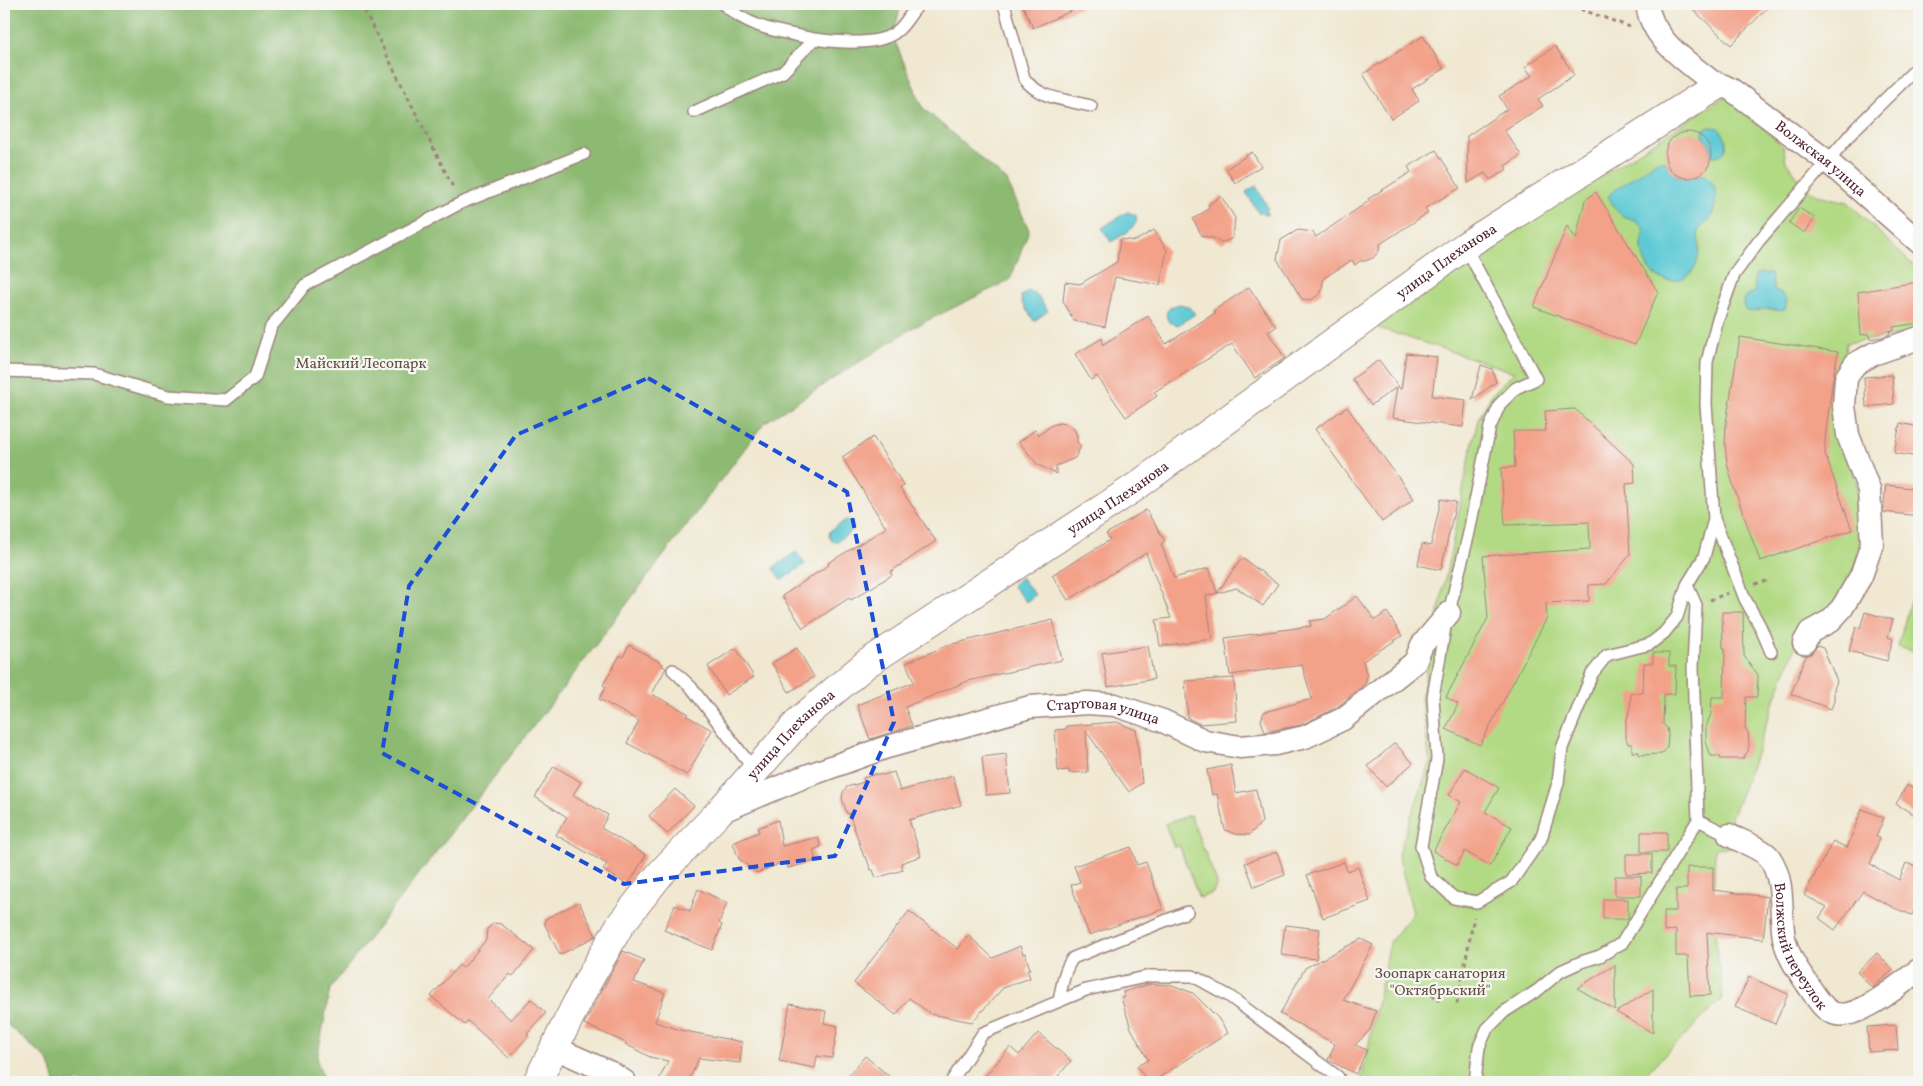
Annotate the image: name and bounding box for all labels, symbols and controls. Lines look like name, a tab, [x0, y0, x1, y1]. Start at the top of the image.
street label: Волжская улица	[1770, 117, 1870, 203]
street label: улица Плеханова	[1392, 219, 1501, 305]
park label: Майский Лесопарк	[296, 354, 426, 375]
street label: улица Плеханова	[1064, 457, 1174, 541]
street label: улица Плеханова	[743, 685, 840, 785]
street label: Стартовая улица	[1046, 694, 1162, 731]
street label: Волжский переулок	[1768, 881, 1831, 1016]
park label: Зоопарк санатория "Октябрьский"	[1375, 964, 1506, 1002]

